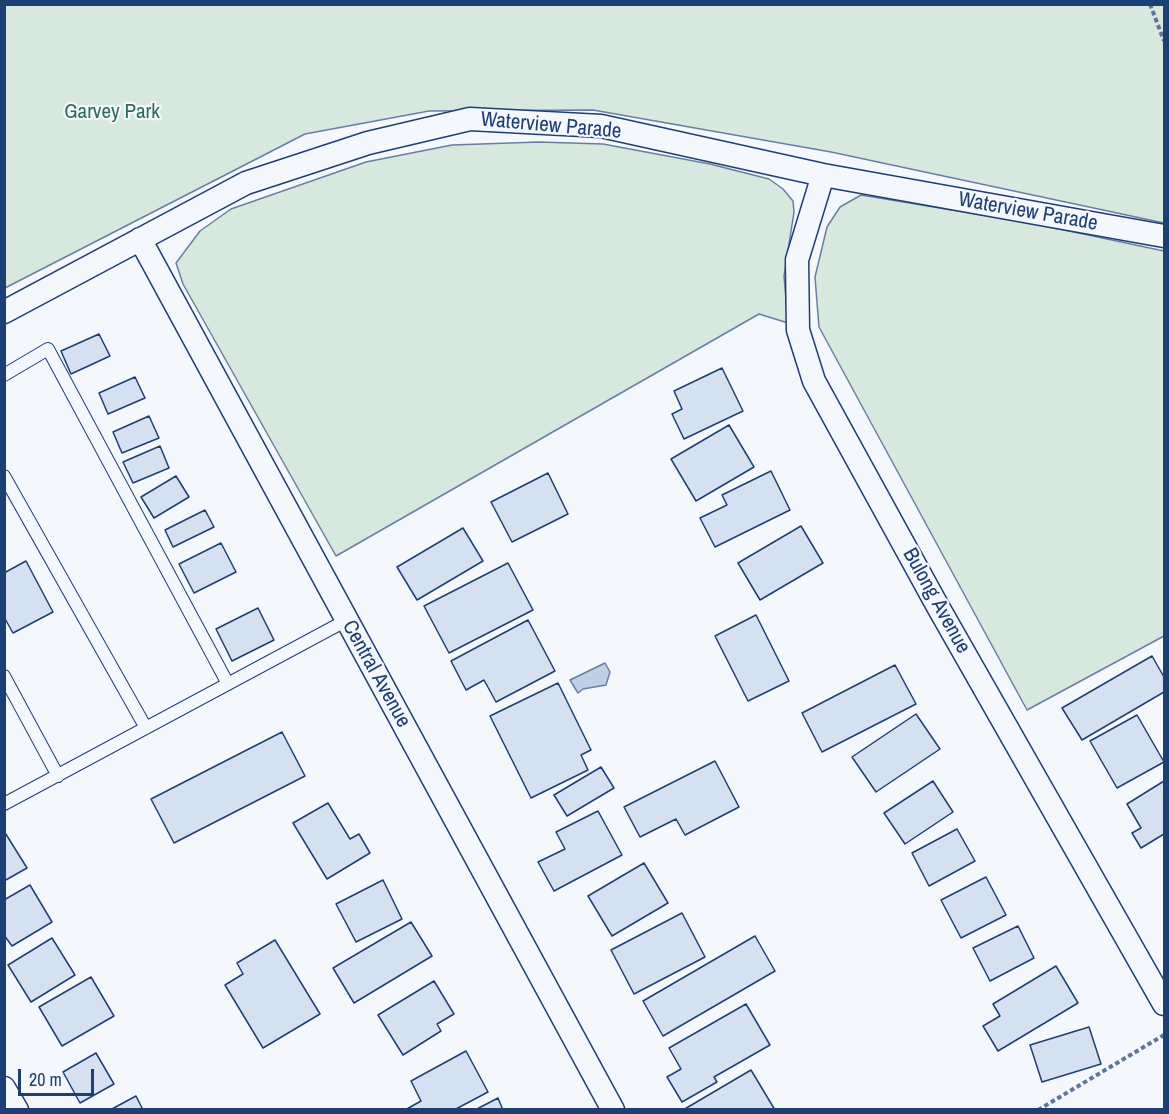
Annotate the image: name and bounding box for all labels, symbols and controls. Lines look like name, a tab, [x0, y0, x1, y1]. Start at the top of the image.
park label: Garvey Park	[64, 99, 160, 125]
street label: Waterview Parade	[480, 107, 622, 145]
street label: Waterview Parade	[956, 187, 1100, 237]
street label: Bulong Avenue	[897, 544, 975, 658]
street label: Central Avenue	[336, 616, 416, 732]
scale bar	[21, 1057, 98, 1095]
text: 20 m	[29, 1067, 62, 1092]

